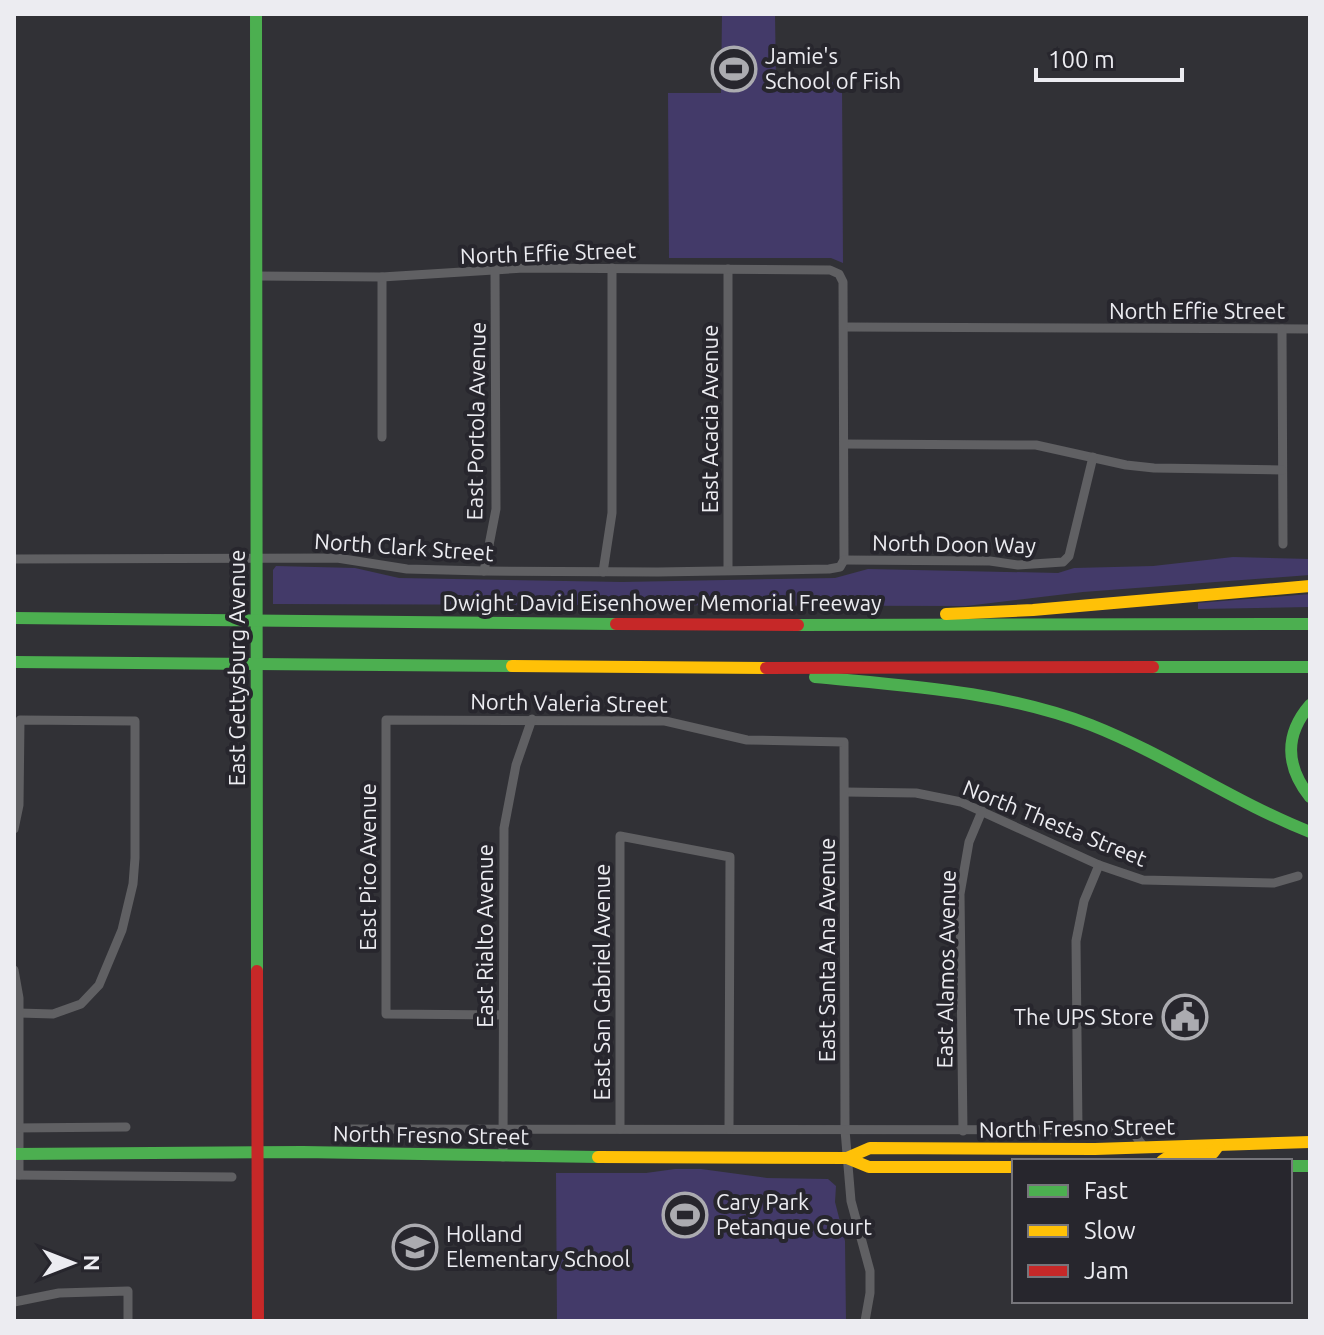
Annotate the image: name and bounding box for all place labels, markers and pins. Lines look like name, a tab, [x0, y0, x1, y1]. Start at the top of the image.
place label: Jamie's School of Fish	[765, 43, 901, 93]
sports icon: Jamie's School of Fish	[710, 45, 758, 93]
public building icon: The UPS Store	[1161, 993, 1209, 1041]
place label: The UPS Store	[1014, 1004, 1154, 1029]
place label: Cary Park Petanque Court	[716, 1189, 872, 1239]
sports icon: Cary Park Petanque Court	[661, 1191, 709, 1239]
place label: Holland Elementary School	[446, 1221, 630, 1271]
school or university icon: Holland Elementary School	[391, 1223, 439, 1271]

